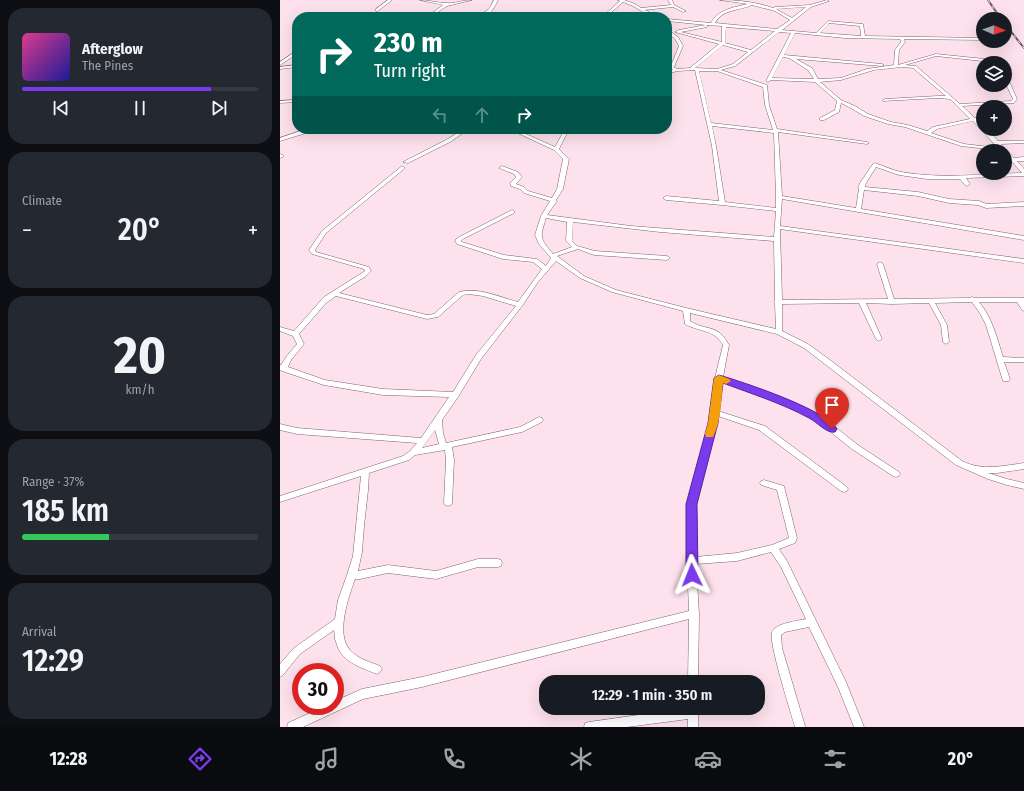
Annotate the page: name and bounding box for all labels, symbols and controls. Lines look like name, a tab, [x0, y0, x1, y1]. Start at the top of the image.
north arrow	[976, 12, 1012, 48]
map controls	[976, 12, 1012, 180]
text: 230 m	[374, 26, 443, 59]
icon: right	[308, 28, 360, 80]
text: Afterglow	[82, 40, 143, 58]
button: layers	[976, 56, 1012, 92]
text: The Pines	[82, 58, 133, 73]
text: Turn right	[374, 60, 446, 82]
icon: previous	[50, 97, 72, 119]
icon: pause	[129, 97, 151, 119]
icon: next	[208, 97, 230, 119]
button: +	[976, 100, 1012, 136]
icon: left	[429, 104, 451, 126]
icon: ahead	[471, 104, 493, 126]
icon: right	[513, 104, 535, 126]
button: −	[976, 144, 1012, 180]
text: Climate	[22, 193, 62, 208]
text: 20°	[118, 212, 162, 248]
text: −	[22, 217, 32, 244]
text: +	[248, 217, 258, 244]
text: 20	[114, 324, 166, 387]
text: km/h	[126, 382, 155, 397]
pin	[815, 388, 849, 429]
icon: arrive	[821, 394, 843, 416]
text: Range · 37%	[22, 474, 84, 489]
text: 185 km	[22, 493, 109, 529]
position arrow	[671, 554, 713, 596]
text: Arrival	[22, 624, 56, 639]
text: 12:29	[22, 643, 84, 679]
speed limit sign: 30	[292, 663, 344, 715]
text: 12:29 · 1 min · 350 m	[592, 686, 712, 704]
icon: directions	[186, 745, 214, 773]
icon: music	[313, 745, 341, 773]
icon: phone	[440, 745, 468, 773]
icon: climate	[567, 745, 595, 773]
icon: car	[694, 745, 722, 773]
icon: filters	[821, 745, 849, 773]
text: 12:28	[49, 748, 87, 770]
text: 20°	[948, 748, 974, 770]

